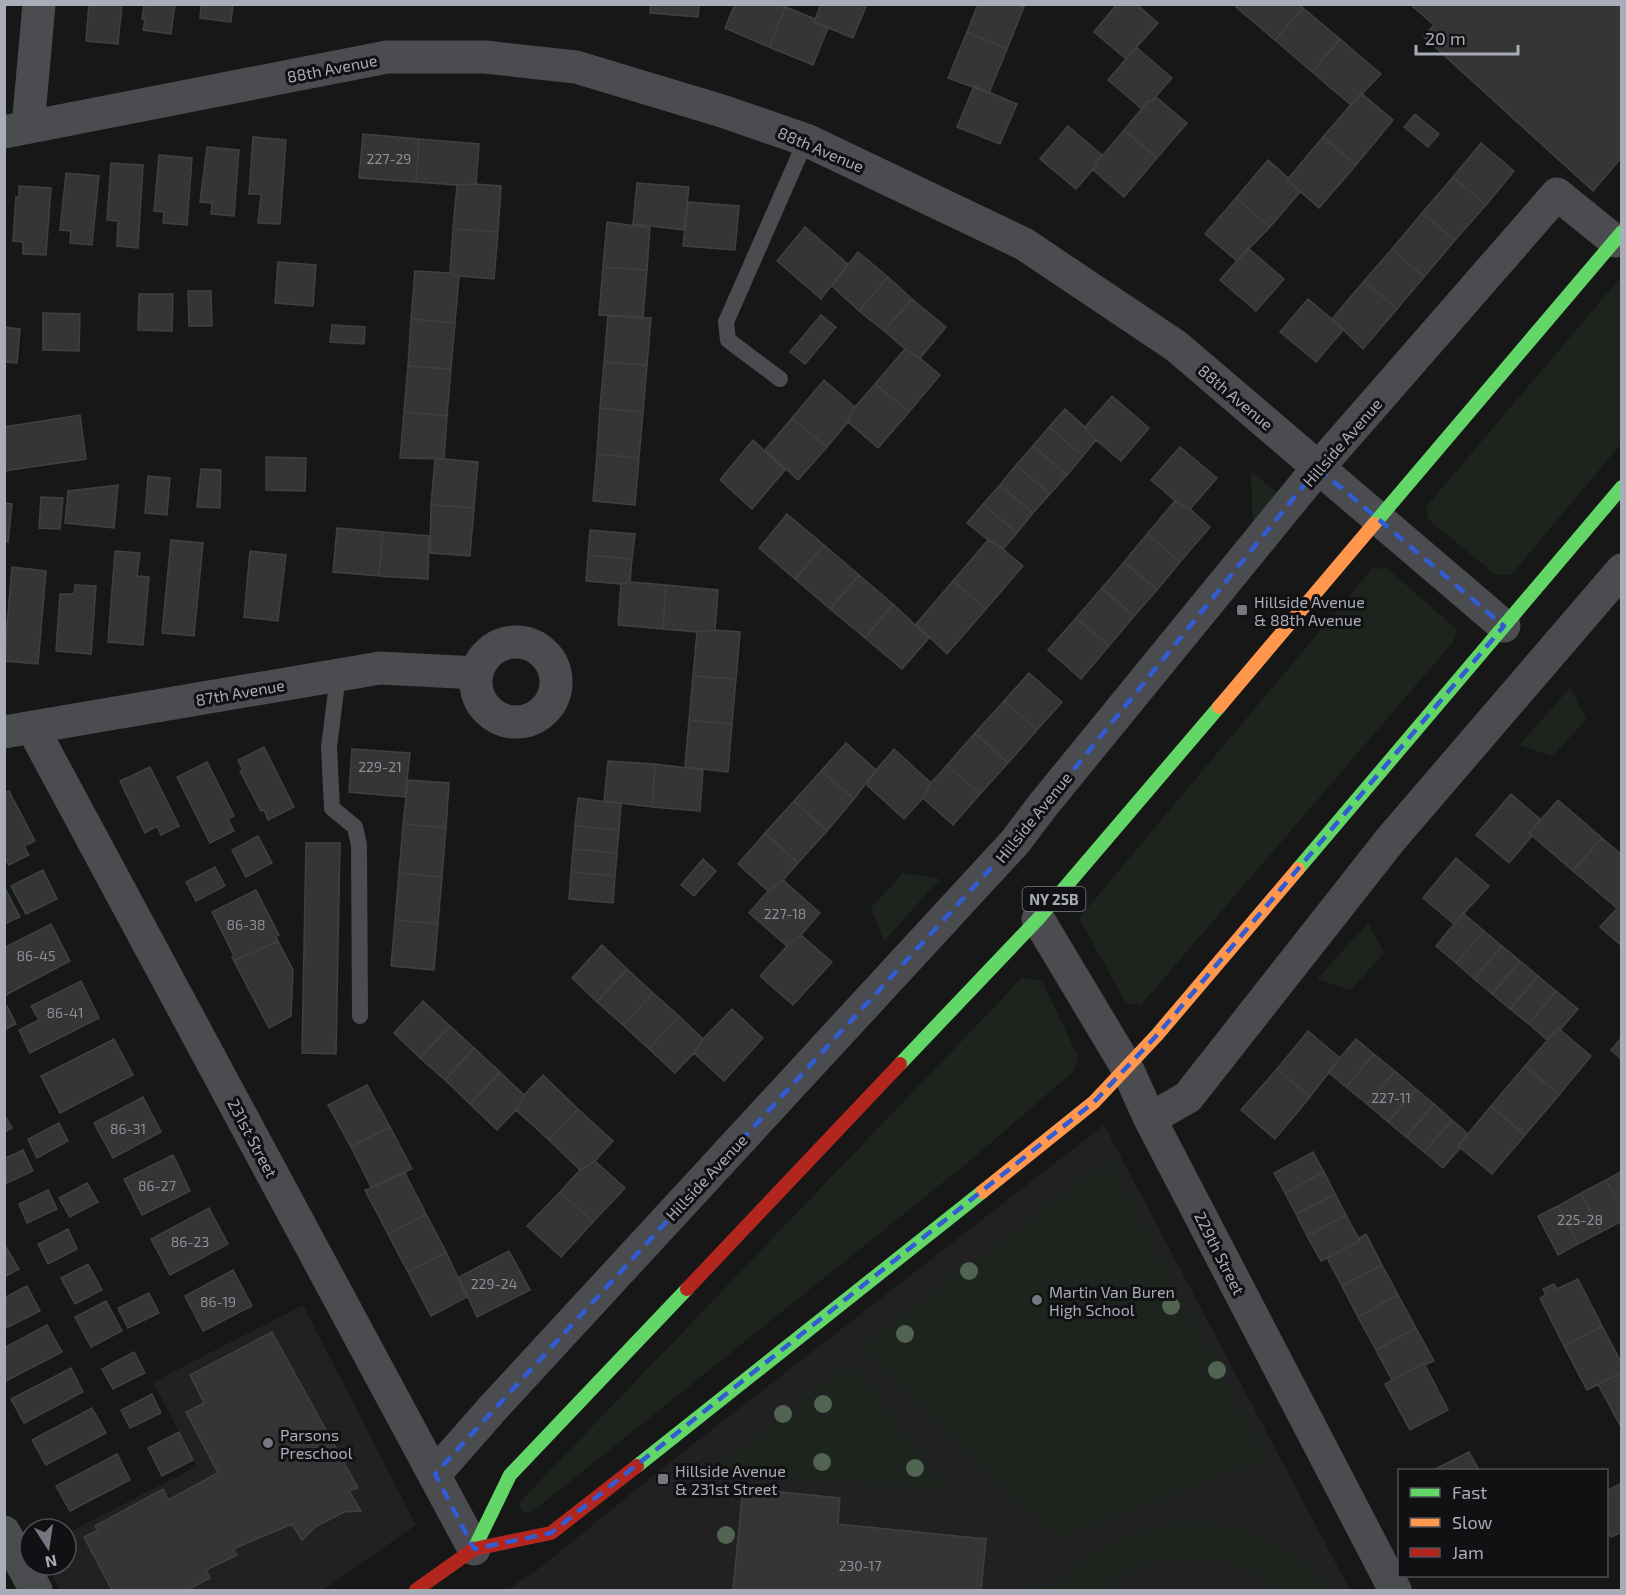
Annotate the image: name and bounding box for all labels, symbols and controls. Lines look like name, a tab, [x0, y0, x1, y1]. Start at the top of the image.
scale bar	[1416, 18, 1518, 56]
text: 20 m	[1425, 27, 1466, 49]
street label: 88th Avenue	[285, 50, 379, 86]
street label: 88th Avenue	[775, 122, 867, 176]
house number: 227-29	[367, 150, 411, 167]
street label: 88th Avenue	[1195, 360, 1277, 434]
street label: Hillside Avenue	[1298, 394, 1386, 490]
place label: Hillside Avenue & 88th Avenue	[1254, 592, 1365, 629]
marker: Hillside Avenue & 88th Avenue	[1235, 603, 1249, 617]
street label: 87th Avenue	[194, 675, 286, 709]
house number: 229-21	[358, 758, 402, 775]
street label: Hillside Avenue	[991, 768, 1075, 866]
road number: NY 25B	[1022, 887, 1086, 911]
house number: 227-18	[764, 905, 806, 922]
house number: 86-38	[226, 916, 266, 933]
house number: 86-45	[17, 947, 55, 964]
house number: 86-41	[47, 1004, 83, 1021]
house number: 227-11	[1371, 1089, 1411, 1106]
street label: 231st Street	[224, 1095, 282, 1181]
house number: 86-31	[110, 1120, 146, 1137]
street label: Hillside Avenue	[661, 1130, 751, 1224]
house number: 86-27	[138, 1177, 176, 1194]
street label: 229th Street	[1191, 1208, 1249, 1298]
house number: 225-28	[1557, 1211, 1603, 1228]
house number: 86-23	[171, 1233, 209, 1250]
house number: 229-24	[471, 1275, 517, 1292]
place label: Martin Van Buren High School	[1049, 1282, 1175, 1319]
house number: 86-19	[200, 1293, 236, 1310]
marker: Martin Van Buren High School	[1030, 1293, 1044, 1307]
place label: Parsons Preschool	[280, 1425, 353, 1462]
marker: Parsons Preschool	[261, 1436, 275, 1450]
place label: Hillside Avenue & 231st Street	[675, 1461, 786, 1498]
legend	[1398, 1469, 1608, 1577]
marker: Hillside Avenue & 231st Street	[656, 1472, 670, 1486]
text: Fast	[1452, 1481, 1487, 1503]
text: Slow	[1452, 1511, 1493, 1533]
north arrow	[18, 1517, 78, 1577]
text: Jam	[1452, 1541, 1484, 1563]
text: N	[44, 1552, 59, 1573]
house number: 230-17	[839, 1557, 881, 1574]

